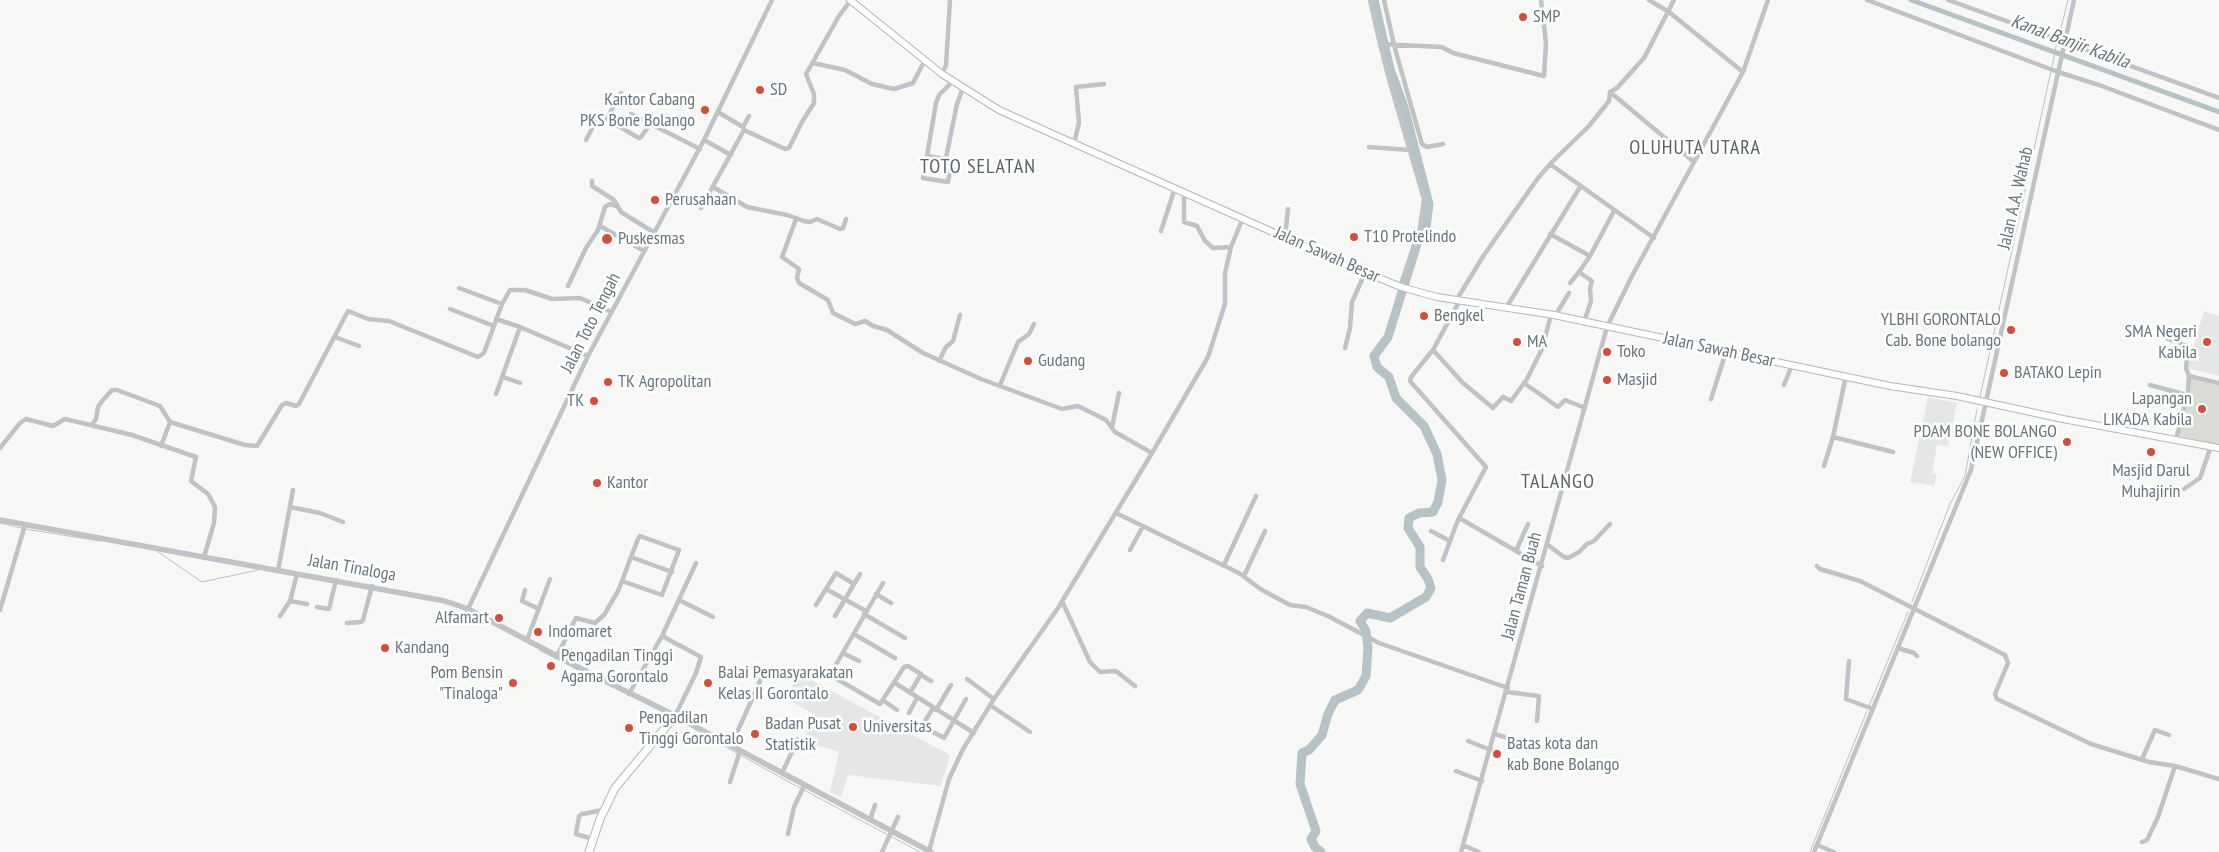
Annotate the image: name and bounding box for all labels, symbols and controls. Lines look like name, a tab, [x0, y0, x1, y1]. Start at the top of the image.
place label: SMP	[1533, 6, 1560, 28]
water label: Kanal Banjir Kabila	[2008, 10, 2132, 74]
marker: SMP	[1517, 11, 1529, 23]
place label: SD	[770, 79, 787, 101]
marker: SD	[754, 84, 766, 96]
place label: Kantor Cabang PKS Bone Bolango	[580, 89, 695, 132]
marker: Kantor Cabang PKS Bone Bolango	[699, 104, 711, 116]
district label: OLUHUTA UTARA	[1628, 136, 1762, 160]
street label: Jalan A.A. Wahab	[1994, 145, 2038, 251]
district label: TOTO SELATAN	[919, 155, 1037, 179]
place label: Perusahaan	[665, 189, 736, 211]
marker: Perusahaan	[649, 194, 661, 206]
street label: Jalan Sawah Besar	[1271, 222, 1383, 288]
place label: T10 Protelindo	[1364, 226, 1456, 248]
place label: Puskesmas	[618, 228, 685, 250]
marker: T10 Protelindo	[1348, 231, 1360, 243]
marker: Puskesmas	[600, 232, 614, 246]
street label: Jalan Toto Tengah	[557, 269, 625, 377]
place label: Bengkel	[1434, 305, 1484, 327]
place label: YLBHI GORONTALO Cab. Bone bolango	[1881, 309, 2001, 352]
marker: Bengkel	[1418, 310, 1430, 322]
place label: SMA Negeri Kabila	[2124, 321, 2197, 364]
marker: YLBHI GORONTALO Cab. Bone bolango	[2005, 324, 2017, 336]
street label: Jalan Sawah Besar	[1661, 328, 1777, 372]
place label: MA	[1527, 331, 1547, 353]
marker: MA	[1511, 336, 1523, 348]
marker: SMA Negeri Kabila	[2201, 336, 2213, 348]
place label: Toko	[1617, 341, 1646, 363]
marker: Toko	[1601, 346, 1613, 358]
place label: Gudang	[1038, 350, 1085, 372]
marker: Gudang	[1022, 355, 1034, 367]
place label: BATAKO Lepin	[2014, 362, 2102, 384]
marker: BATAKO Lepin	[1998, 367, 2010, 379]
place label: Masjid	[1617, 369, 1657, 391]
place label: TK Agropolitan	[618, 371, 711, 393]
marker: Masjid	[1601, 374, 1613, 386]
marker: TK Agropolitan	[602, 376, 614, 388]
place label: Lapangan LIKADA Kabila	[2103, 388, 2192, 430]
place label: TK	[567, 390, 584, 412]
marker: TK	[588, 395, 600, 407]
marker: Lapangan LIKADA Kabila	[2196, 403, 2208, 415]
place label: PDAM BONE BOLANGO (NEW OFFICE)	[1914, 421, 2057, 464]
marker: PDAM BONE BOLANGO (NEW OFFICE)	[2061, 436, 2073, 448]
marker: Masjid Darul Muhajirin	[2145, 446, 2157, 458]
place label: Masjid Darul Muhajirin	[2112, 460, 2190, 502]
district label: TALANGO	[1520, 470, 1596, 494]
place label: Kantor	[607, 472, 648, 494]
marker: Kantor	[591, 477, 603, 489]
street label: Jalan Taman Buah	[1497, 530, 1547, 642]
street label: Jalan Tinaloga	[306, 550, 398, 586]
place label: Alfamart	[435, 607, 489, 629]
marker: Alfamart	[493, 612, 505, 624]
place label: Indomaret	[548, 621, 612, 643]
marker: Indomaret	[532, 626, 544, 638]
place label: Kandang	[395, 637, 449, 659]
marker: Kandang	[379, 642, 391, 654]
place label: Pengadilan Tinggi Agama Gorontalo	[561, 645, 673, 688]
marker: Pengadilan Tinggi Agama Gorontalo	[545, 660, 557, 672]
place label: Pom Bensin "Tinaloga"	[430, 662, 503, 704]
place label: Balai Pemasyarakatan Kelas II Gorontalo	[718, 662, 853, 704]
marker: Pom Bensin "Tinaloga"	[507, 677, 519, 689]
marker: Balai Pemasyarakatan Kelas II Gorontalo	[702, 677, 714, 689]
place label: Pengadilan Tinggi Gorontalo	[639, 707, 743, 750]
place label: Badan Pusat Statistik	[765, 713, 841, 756]
place label: Universitas	[863, 716, 932, 738]
marker: Universitas	[847, 721, 859, 733]
marker: Pengadilan Tinggi Gorontalo	[623, 722, 635, 734]
marker: Badan Pusat Statistik	[749, 728, 761, 740]
place label: Batas kota dan kab Bone Bolango	[1507, 733, 1619, 776]
marker: Batas kota dan kab Bone Bolango	[1491, 748, 1503, 760]

